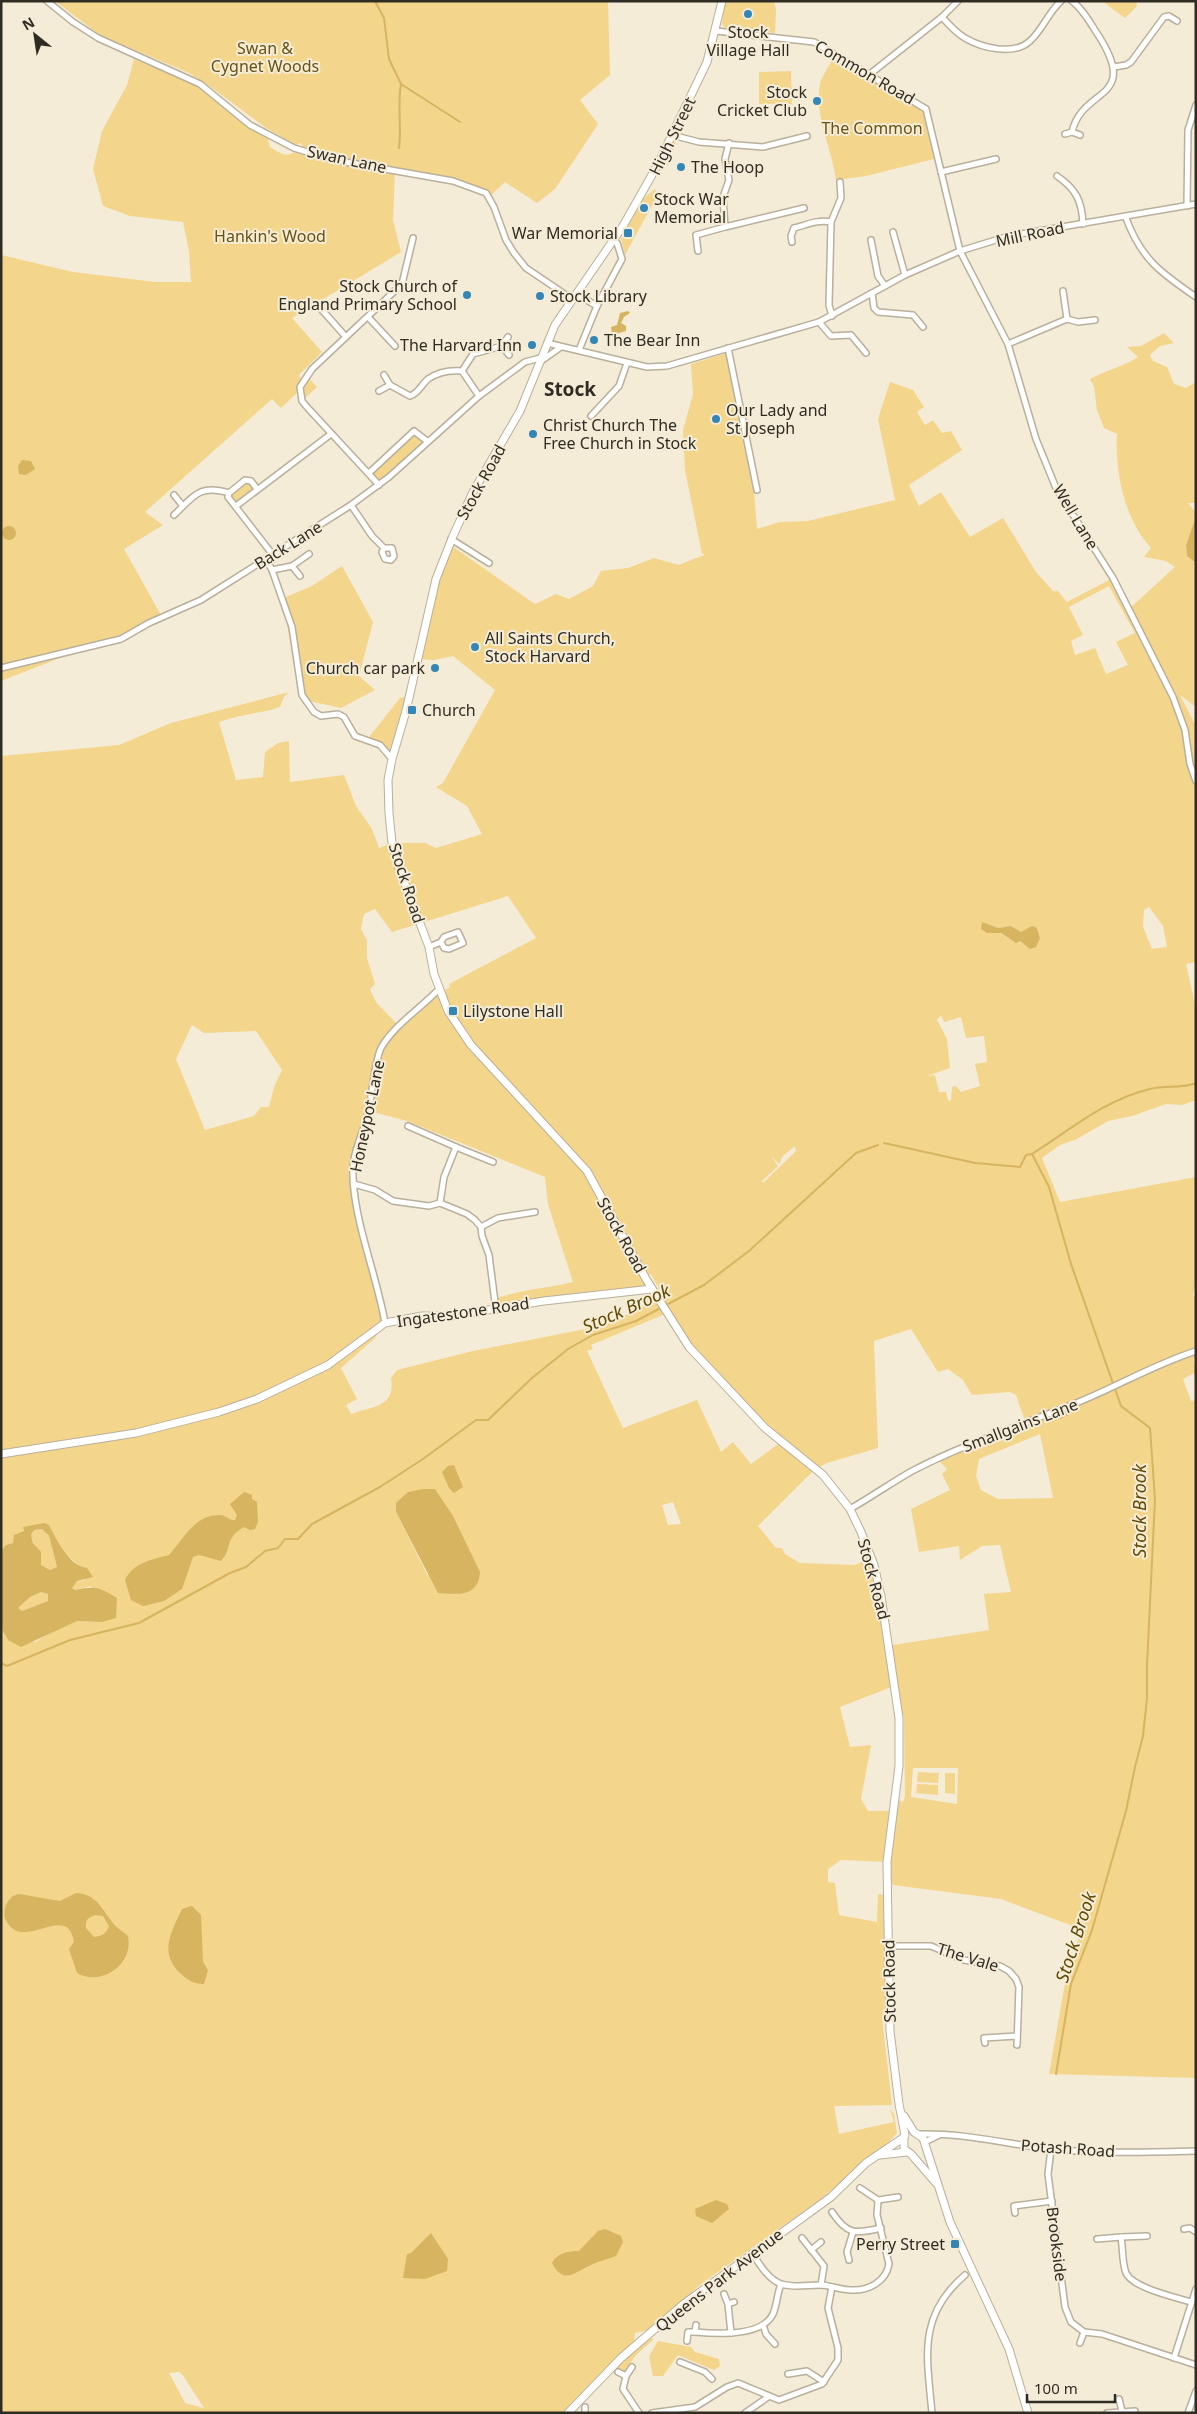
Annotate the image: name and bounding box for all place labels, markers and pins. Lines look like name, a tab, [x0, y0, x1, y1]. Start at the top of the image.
marker: Stock Village Hall	[742, 8, 754, 20]
place label: Stock Village Hall	[706, 21, 790, 61]
place label: Stock Cricket Club	[717, 81, 807, 121]
marker: Stock Cricket Club	[811, 95, 823, 107]
place label: The Hoop	[691, 156, 764, 178]
marker: The Hoop	[675, 161, 687, 173]
place label: Stock War Memorial	[654, 188, 729, 228]
marker: Stock War Memorial	[638, 202, 650, 214]
place label: War Memorial	[512, 222, 618, 244]
marker: War Memorial	[622, 227, 634, 239]
place label: Stock Church of England Primary School	[278, 275, 458, 315]
place label: Stock Library	[550, 285, 648, 307]
marker: Stock Church of England Primary School	[461, 289, 473, 301]
marker: Stock Library	[534, 290, 546, 302]
place label: The Bear Inn	[604, 329, 700, 351]
place label: The Harvard Inn	[400, 334, 522, 356]
marker: The Bear Inn	[588, 334, 600, 346]
marker: The Harvard Inn	[526, 339, 538, 351]
place label: Our Lady and St Joseph	[726, 399, 827, 439]
marker: Our Lady and St Joseph	[710, 413, 722, 425]
place label: Christ Church The Free Church in Stock	[543, 414, 697, 454]
marker: Christ Church The Free Church in Stock	[527, 428, 539, 440]
place label: All Saints Church, Stock Harvard	[485, 627, 615, 667]
marker: All Saints Church, Stock Harvard	[469, 641, 481, 653]
place label: Church car park	[306, 657, 425, 679]
marker: Church car park	[429, 662, 441, 674]
place label: Church	[422, 699, 476, 721]
marker: Church	[406, 704, 418, 716]
place label: Lilystone Hall	[463, 1000, 563, 1022]
marker: Lilystone Hall	[447, 1005, 459, 1017]
place label: Perry Street	[856, 2233, 945, 2255]
marker: Perry Street	[949, 2238, 961, 2250]

